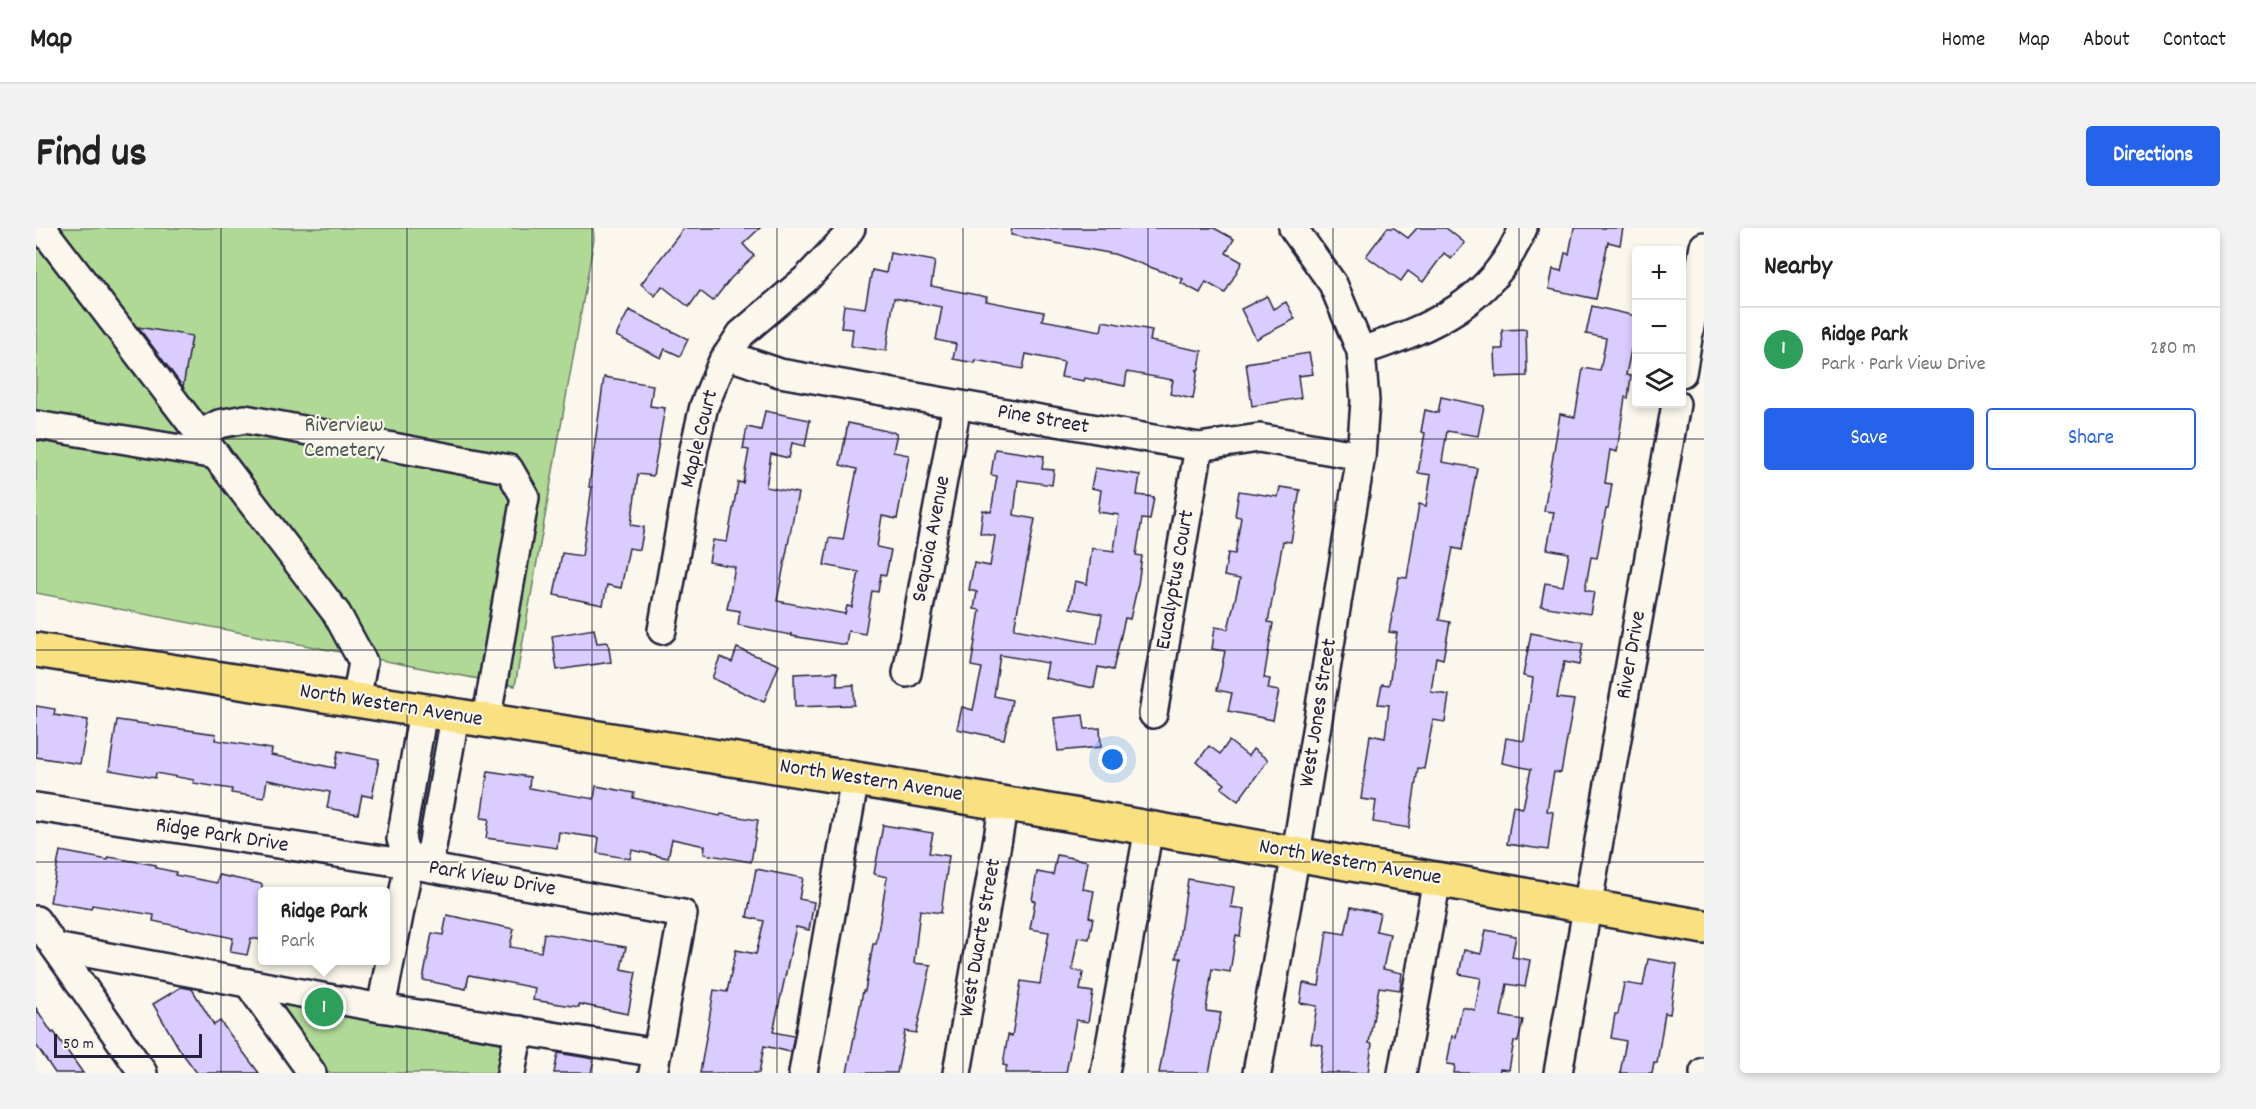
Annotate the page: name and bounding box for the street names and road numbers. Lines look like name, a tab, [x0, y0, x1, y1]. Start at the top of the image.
street label: Maple Court	[673, 387, 727, 491]
street label: Pine Street	[995, 397, 1091, 443]
street label: Sequoia Avenue	[905, 473, 959, 605]
street label: Eucalyptus Court	[1148, 508, 1204, 652]
street label: River Drive	[1609, 608, 1655, 702]
street label: West Jones Street	[1292, 636, 1346, 790]
street label: North Western Avenue	[297, 676, 485, 736]
street label: North Western Avenue	[777, 751, 965, 811]
street label: Ridge Park Drive	[153, 810, 291, 862]
street label: North Western Avenue	[1256, 832, 1444, 894]
street label: Park View Drive	[426, 853, 558, 905]
street label: West Duarte Street	[952, 856, 1010, 1020]

